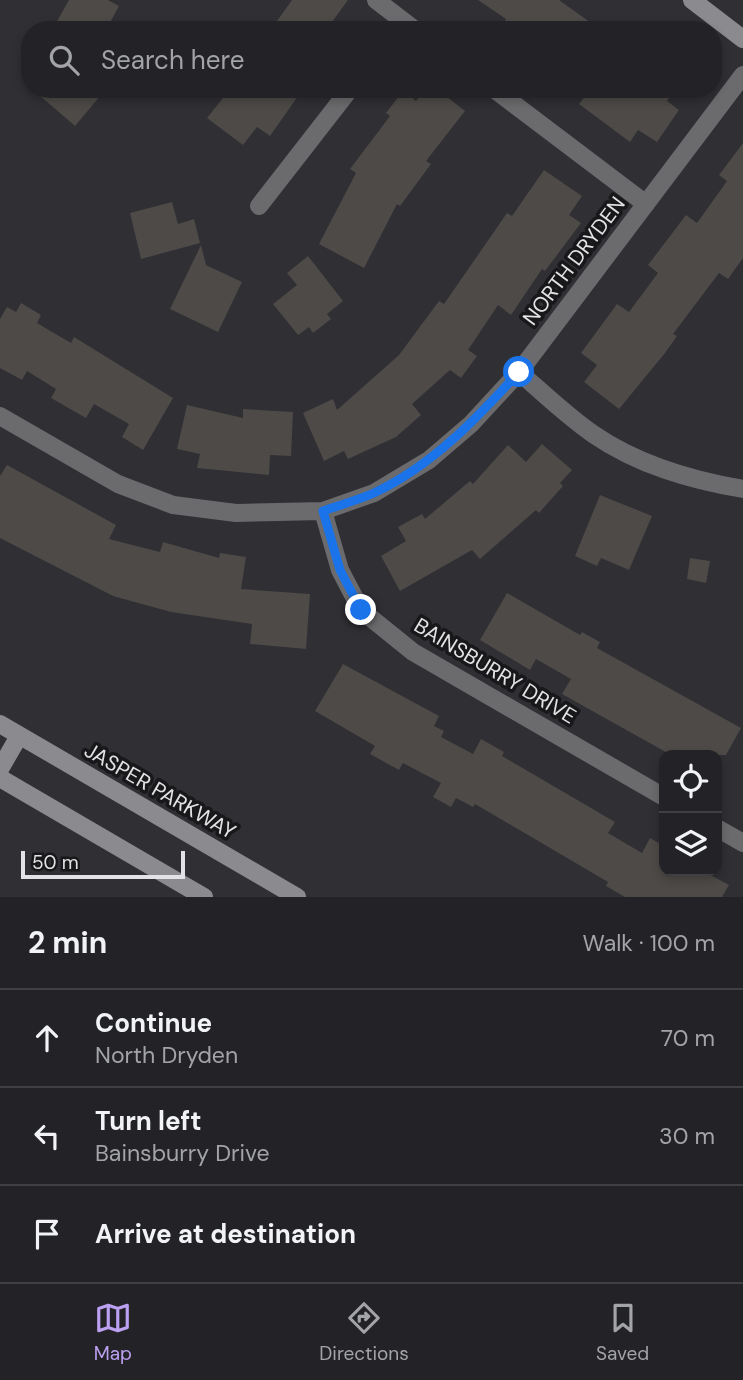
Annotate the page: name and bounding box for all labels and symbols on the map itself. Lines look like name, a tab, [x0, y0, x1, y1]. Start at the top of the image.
street label: NORTH DRYDEN	[516, 191, 632, 331]
route start	[503, 356, 534, 387]
route end	[345, 594, 376, 625]
street label: BAINSBURRY DRIVE	[409, 612, 581, 730]
street label: JASPER PARKWAY	[79, 736, 241, 846]
scale bar	[21, 848, 186, 880]

